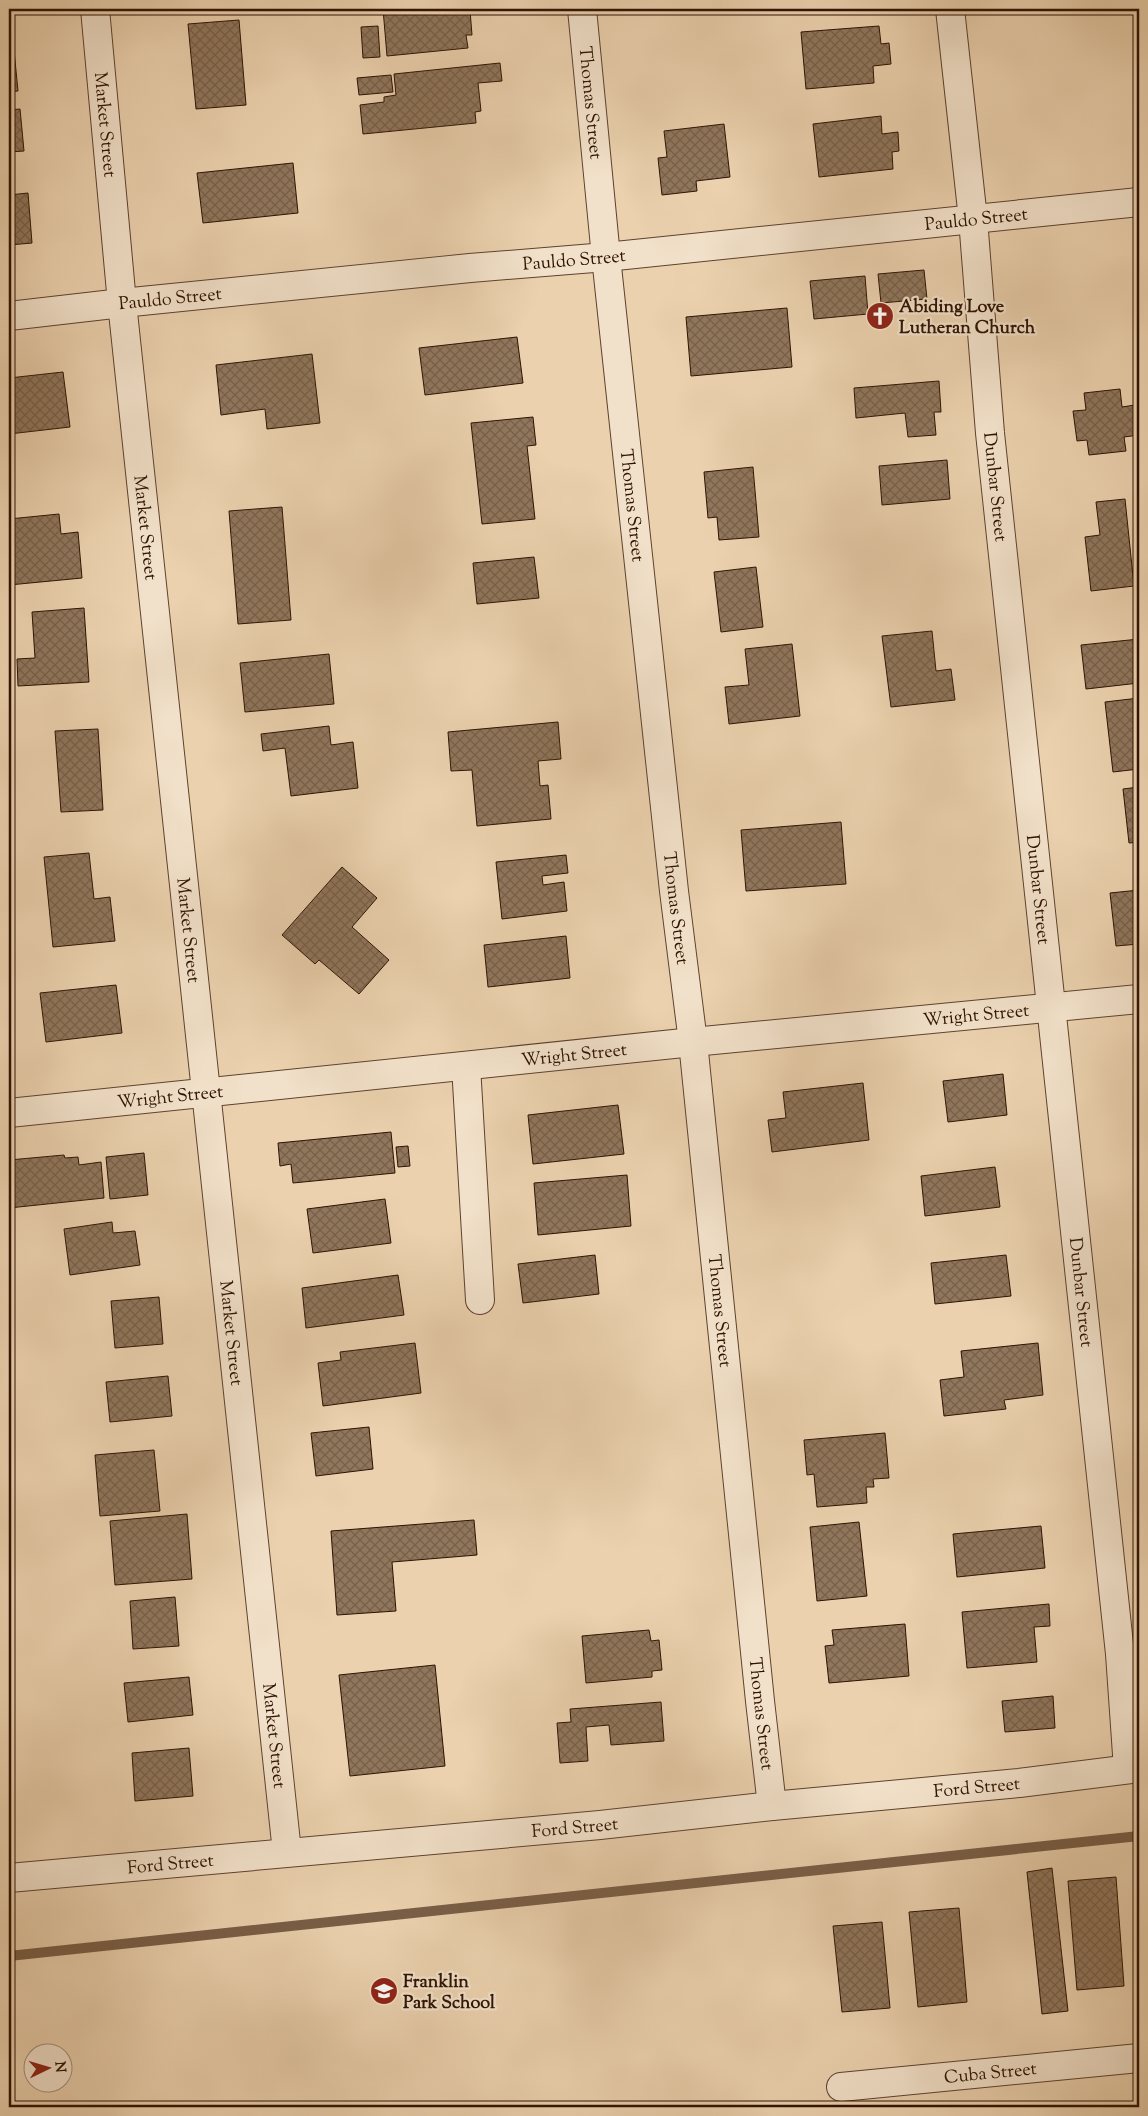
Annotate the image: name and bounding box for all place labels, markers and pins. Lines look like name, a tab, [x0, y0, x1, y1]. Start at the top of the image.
place label: Abiding Love Lutheran Church	[899, 295, 1036, 342]
church icon: Abiding Love Lutheran Church	[865, 301, 895, 331]
place label: Franklin Park School	[403, 1970, 496, 2017]
school or university icon: Franklin Park School	[369, 1976, 399, 2006]

